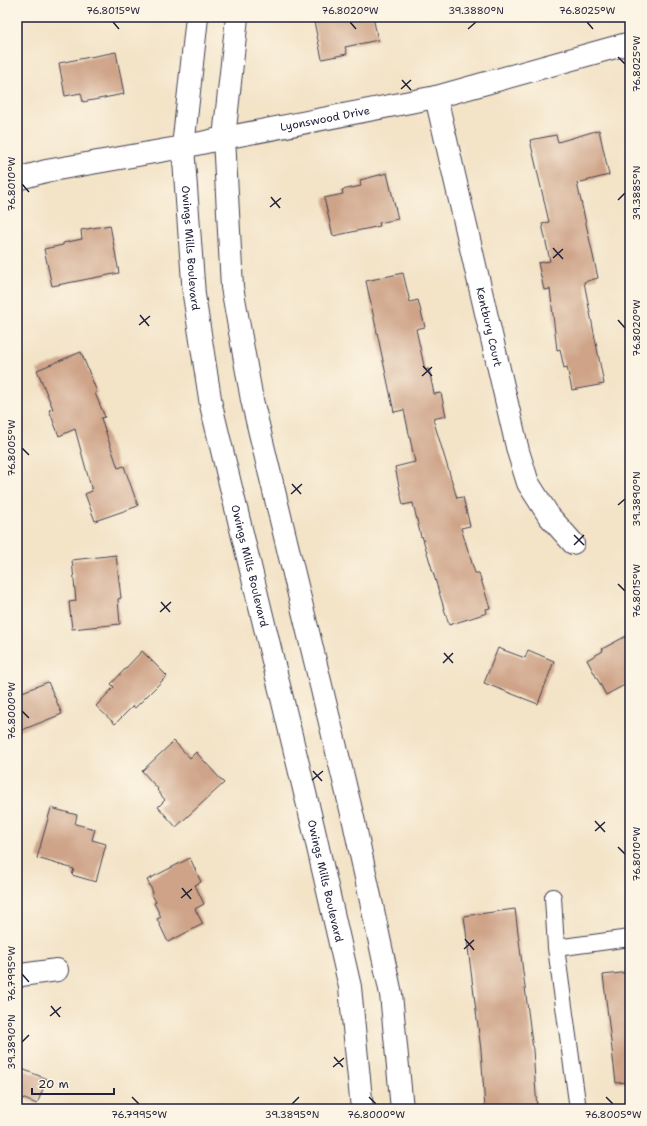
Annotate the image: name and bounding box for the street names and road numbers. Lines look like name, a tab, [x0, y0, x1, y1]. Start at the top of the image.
street label: Lyonswood Drive	[279, 103, 371, 135]
street label: Owings Mills Boulevard	[178, 185, 203, 312]
street label: Kentbury Court	[472, 286, 505, 368]
street label: Owings Mills Boulevard	[227, 503, 272, 629]
street label: Owings Mills Boulevard	[304, 818, 346, 944]

